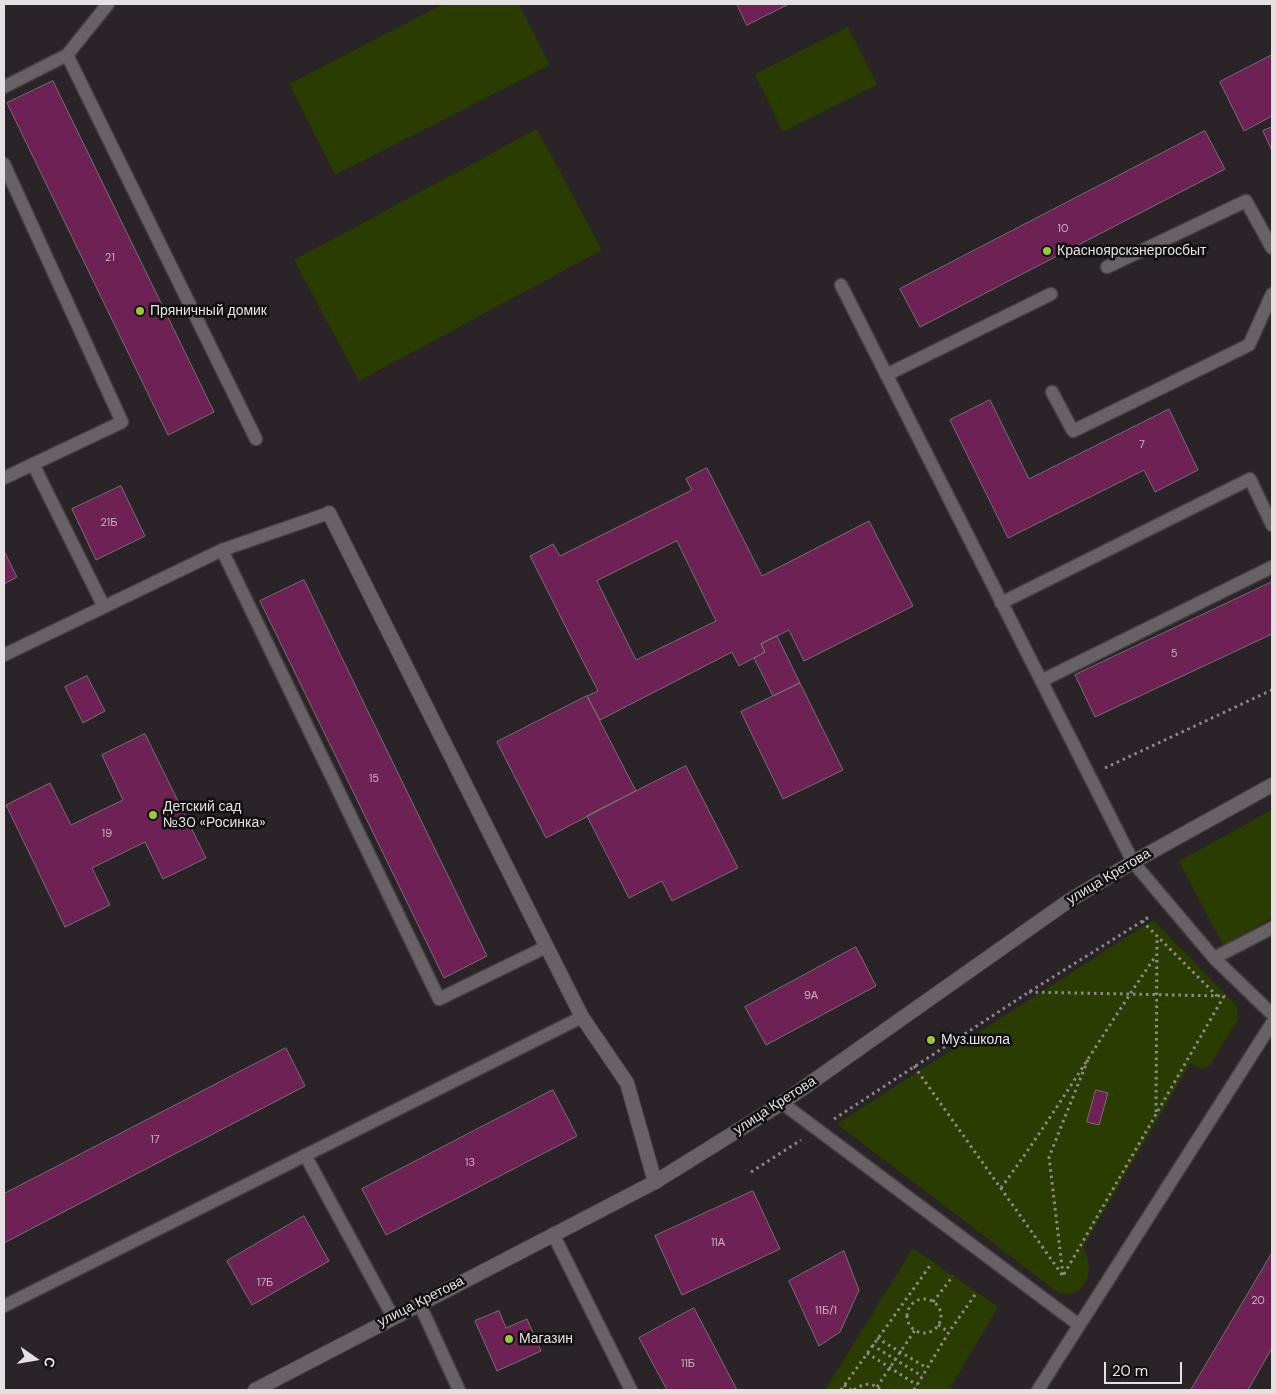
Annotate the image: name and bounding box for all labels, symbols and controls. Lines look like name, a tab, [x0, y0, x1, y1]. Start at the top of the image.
house number: 10	[1058, 222, 1068, 236]
place label: Красноярскэнергосбыт	[1057, 243, 1206, 259]
marker: Красноярскэнергосбыт	[1041, 245, 1053, 257]
house number: 21	[105, 251, 115, 265]
place label: Пряничный домик	[150, 303, 267, 319]
marker: Пряничный домик	[134, 305, 146, 317]
house number: 7	[1139, 438, 1145, 452]
house number: 21Б	[101, 516, 117, 530]
house number: 5	[1171, 647, 1177, 661]
house number: 15	[369, 772, 379, 786]
place label: Детский сад №30 «Росинка»	[163, 799, 266, 832]
marker: Детский сад №30 «Росинка»	[147, 809, 159, 821]
house number: 19	[102, 827, 112, 841]
street label: улица Кретова	[1064, 845, 1154, 909]
house number: 9А	[804, 989, 818, 1003]
place label: Муз.школа	[941, 1032, 1010, 1048]
marker: Муз.школа	[925, 1034, 937, 1046]
street label: улица Кретова	[731, 1073, 819, 1139]
house number: 17	[150, 1133, 160, 1147]
house number: 13	[465, 1156, 475, 1170]
house number: 11А	[711, 1236, 725, 1250]
street label: улица Кретова	[375, 1273, 467, 1331]
house number: 17Б	[257, 1276, 273, 1290]
house number: 20	[1251, 1294, 1265, 1308]
house number: 11Б/1	[815, 1304, 837, 1318]
place label: Магазин	[519, 1331, 573, 1347]
marker: Магазин	[503, 1333, 515, 1345]
north arrow	[10, 1334, 60, 1384]
scale bar	[1106, 1352, 1184, 1384]
text: С	[40, 1355, 60, 1369]
house number: 11Б	[681, 1357, 695, 1371]
text: 20 m	[1112, 1361, 1148, 1381]

